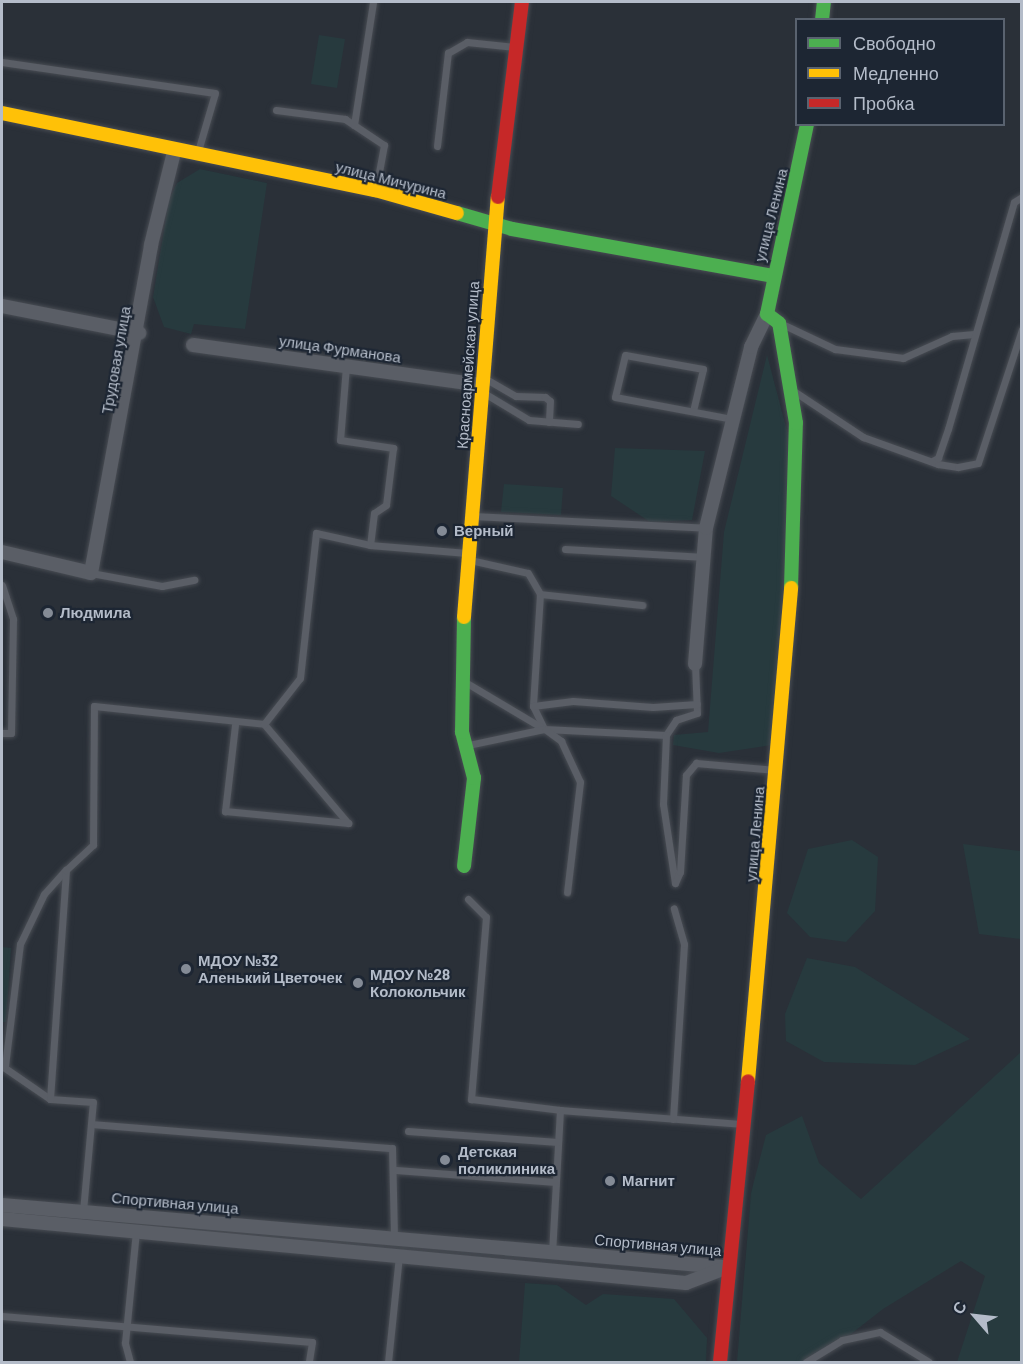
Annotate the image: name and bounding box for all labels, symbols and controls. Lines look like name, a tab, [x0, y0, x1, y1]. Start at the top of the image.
legend	[795, 18, 1005, 126]
text: Свободно	[853, 32, 936, 54]
text: Медленно	[853, 62, 939, 84]
text: Пробка	[853, 92, 915, 114]
street label: улица Мичурина	[334, 158, 448, 202]
street label: улица Ленина	[751, 166, 791, 264]
street label: Красноармейская улица	[453, 280, 483, 450]
street label: Трудовая улица	[98, 305, 134, 415]
street label: улица Фурманова	[278, 332, 402, 366]
place label: Верный	[454, 522, 513, 540]
marker: Верный	[435, 524, 449, 538]
place label: Людмила	[60, 604, 131, 622]
marker: Людмила	[41, 606, 55, 620]
street label: улица Ленина	[742, 786, 768, 882]
place label: МДОУ №32 Аленький Цветочек	[198, 951, 342, 986]
marker: МДОУ №32 Аленький Цветочек	[179, 962, 193, 976]
place label: МДОУ №28 Колокольчик	[370, 965, 465, 1000]
marker: МДОУ №28 Колокольчик	[351, 976, 365, 990]
place label: Детская поликлиника	[458, 1142, 555, 1177]
marker: Детская поликлиника	[436, 1151, 454, 1169]
place label: Магнит	[622, 1172, 675, 1190]
marker: Магнит	[603, 1174, 617, 1188]
street label: Спортивная улица	[111, 1188, 239, 1218]
street label: Спортивная улица	[594, 1230, 722, 1260]
north arrow	[945, 1286, 1005, 1346]
text: С	[948, 1298, 970, 1317]

